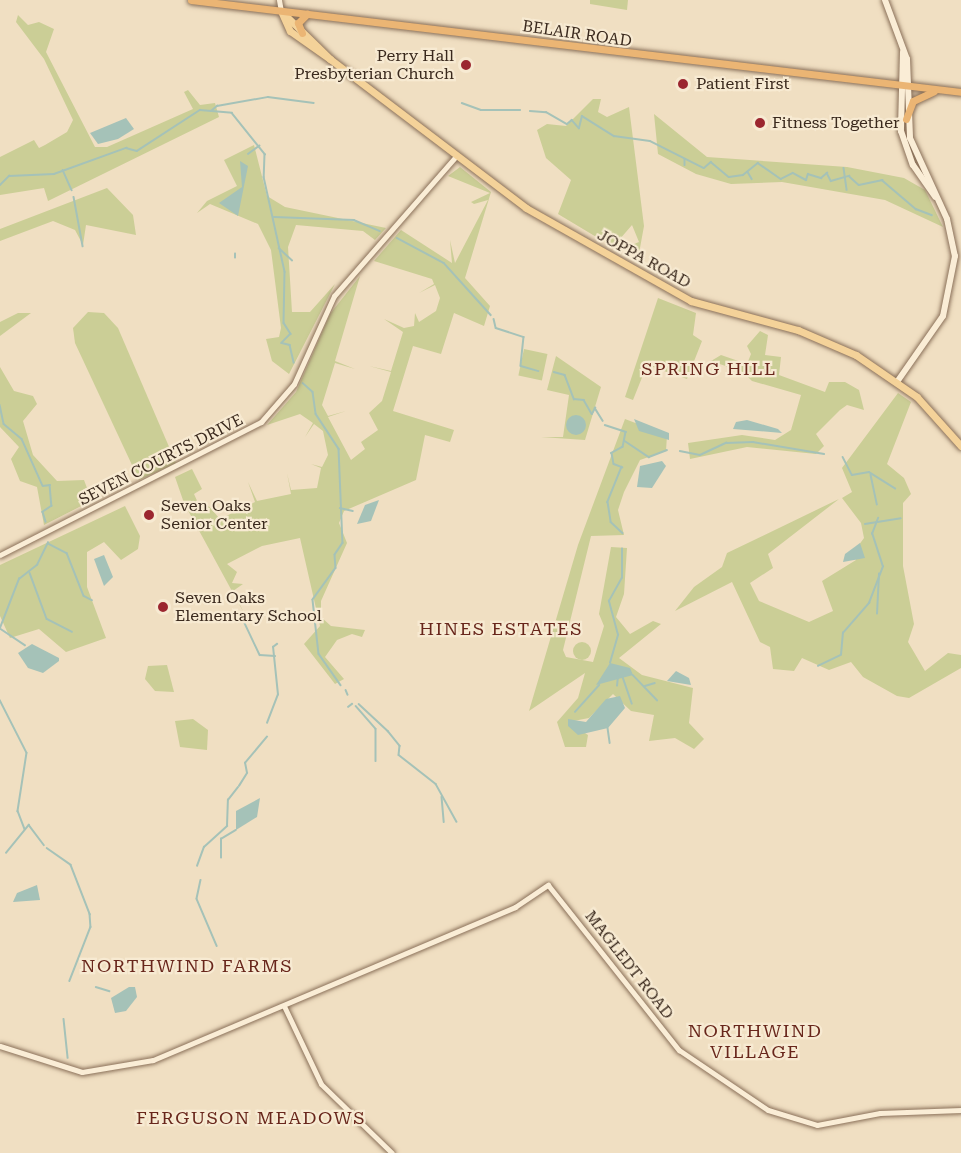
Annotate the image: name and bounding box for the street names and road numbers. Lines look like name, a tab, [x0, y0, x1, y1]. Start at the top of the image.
street label: BELAIR ROAD	[521, 17, 633, 51]
street label: JOPPA ROAD	[594, 225, 694, 293]
street label: SEVEN COURTS DRIVE	[76, 410, 246, 510]
street label: MAGLEDT ROAD	[581, 907, 677, 1023]

